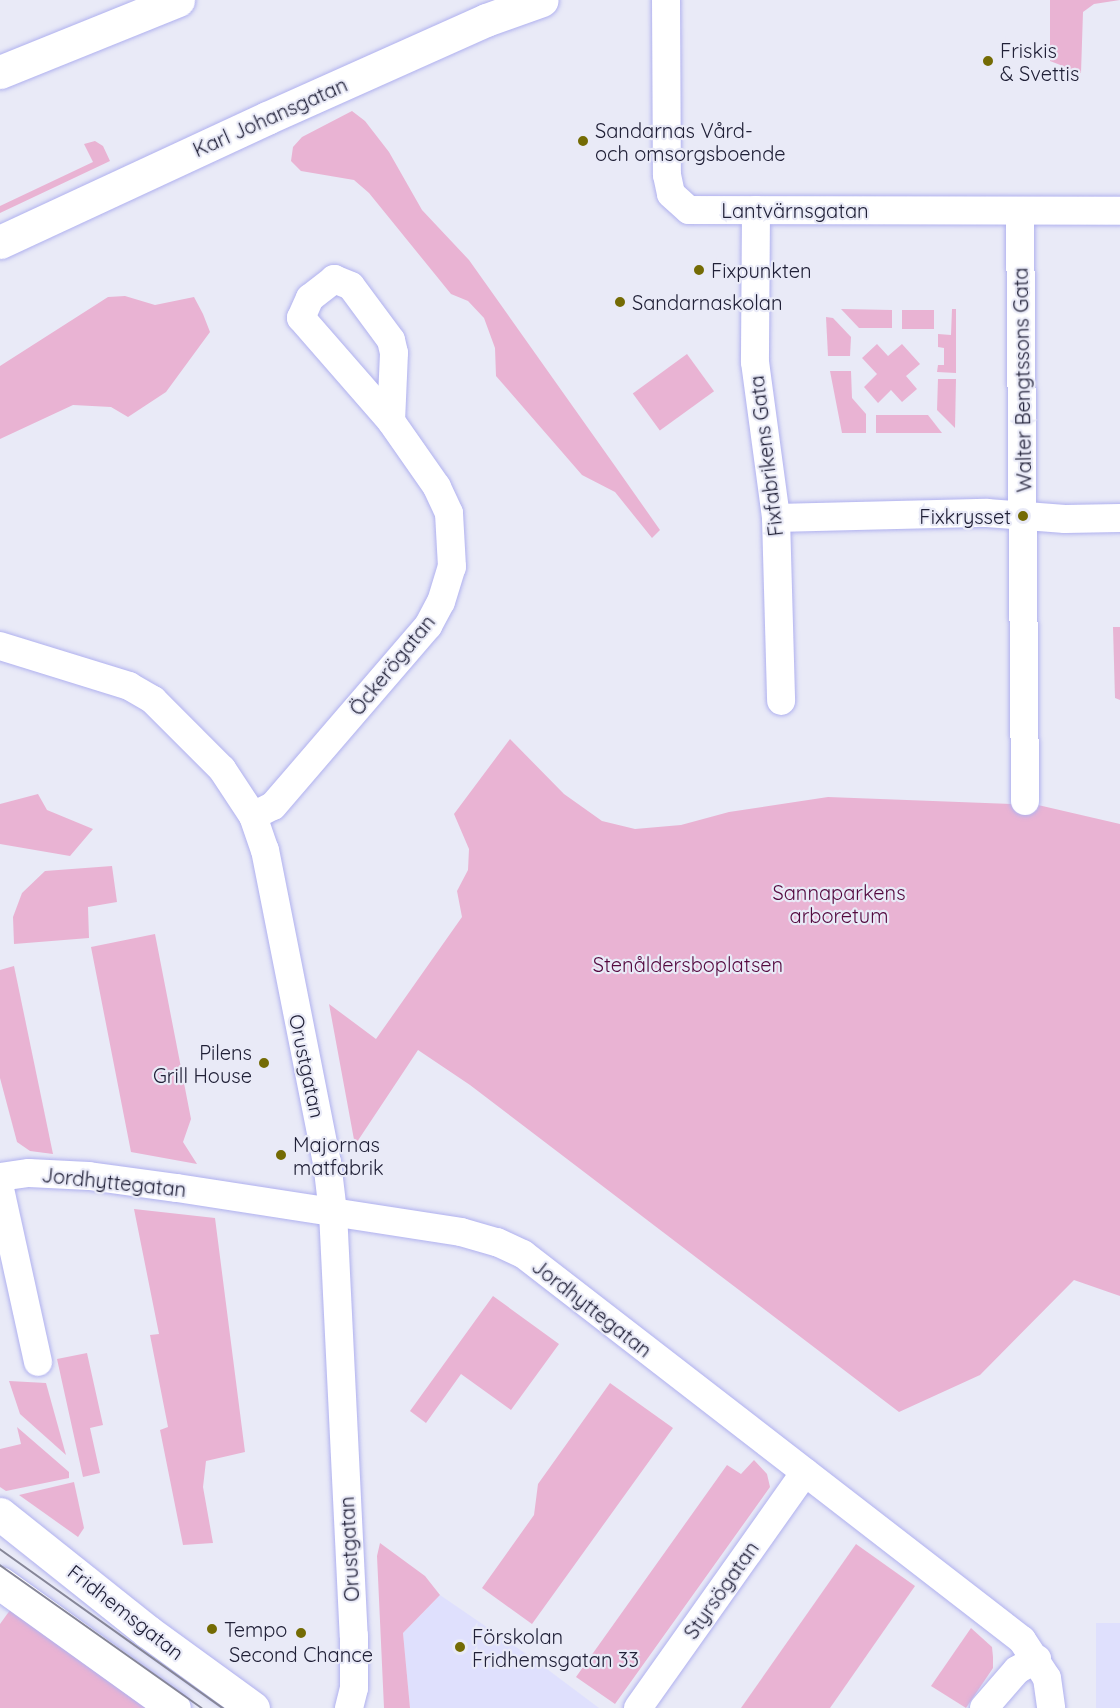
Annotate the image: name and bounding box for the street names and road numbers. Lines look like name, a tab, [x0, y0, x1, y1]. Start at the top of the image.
street label: Karl Johansgatan	[189, 72, 351, 162]
street label: Lantvärnsgatan	[721, 198, 869, 222]
street label: Walter Bengtssons Gata	[1008, 267, 1036, 493]
street label: Fixfabrikens Gata	[744, 374, 788, 538]
street label: Öckerögatan	[344, 610, 440, 720]
street label: Orustgatan	[284, 1012, 330, 1120]
street label: Jordhyttegatan	[41, 1162, 187, 1202]
street label: Jordhyttegatan	[527, 1254, 657, 1362]
street label: Orustgatan	[334, 1496, 364, 1602]
street label: Styrsögatan	[679, 1537, 763, 1643]
street label: Fridhemsgatan	[63, 1559, 189, 1665]

